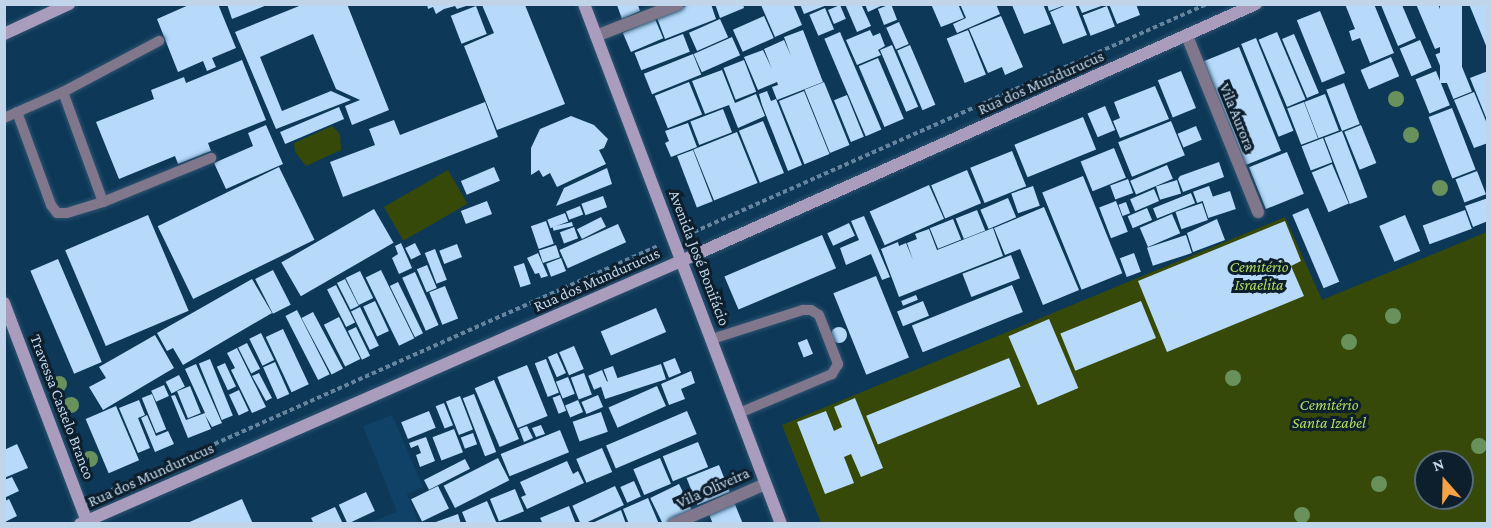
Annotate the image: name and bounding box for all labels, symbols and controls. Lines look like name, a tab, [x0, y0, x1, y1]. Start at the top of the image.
street label: Rua dos Mundurucus	[975, 47, 1107, 119]
street label: Vila Aurora	[1215, 80, 1259, 154]
street label: Avenida José Bonifácio	[664, 187, 734, 329]
street label: Rua dos Mundurucus	[531, 244, 663, 316]
park label: Cemitério Israelita	[1230, 257, 1288, 295]
street label: Travessa Castelo Branco	[26, 332, 98, 482]
park label: Cemitério Santa Izabel	[1292, 395, 1366, 433]
street label: Rua dos Mundurucus	[85, 439, 217, 511]
north arrow	[1414, 450, 1474, 510]
text: N	[1430, 455, 1446, 474]
street label: Vila Oliveira	[673, 463, 753, 513]

